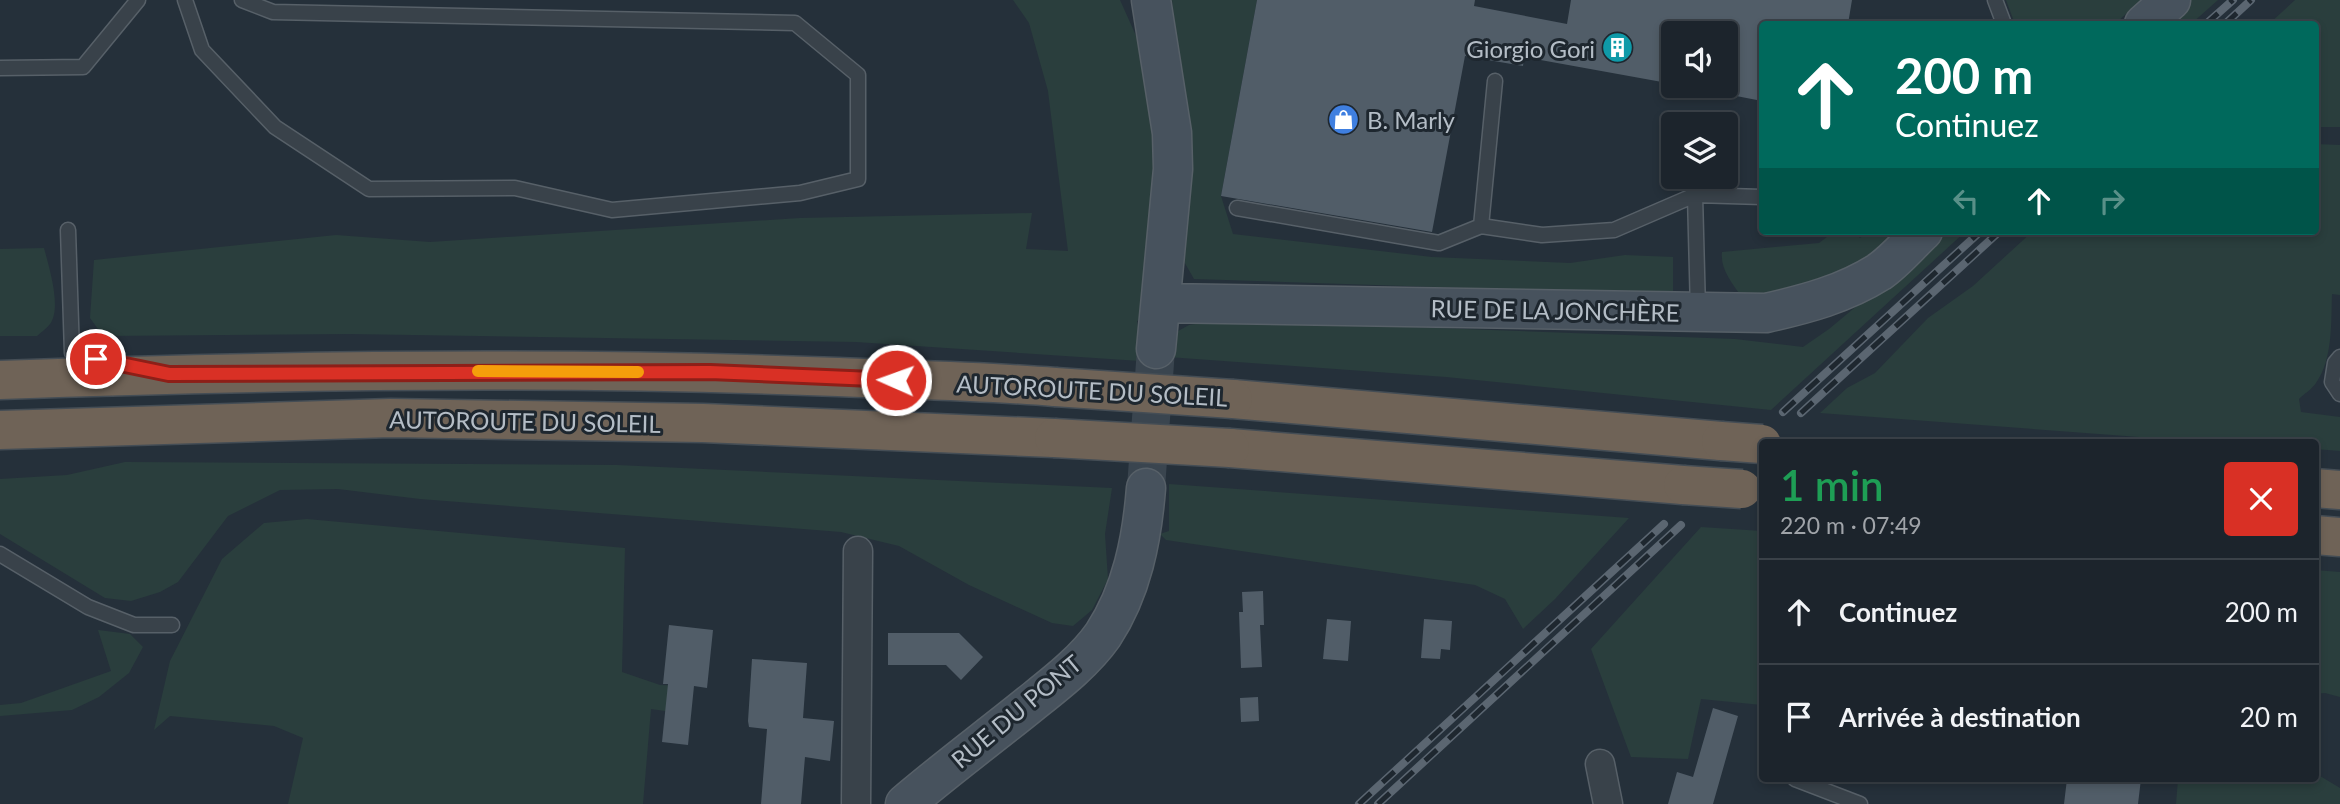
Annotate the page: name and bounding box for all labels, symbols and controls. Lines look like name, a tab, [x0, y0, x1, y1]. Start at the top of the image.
map controls	[1661, 21, 1738, 189]
button: sound	[1661, 21, 1738, 98]
building icon: Giorgio Gori	[1601, 31, 1635, 65]
place label: Giorgio Gori	[1466, 34, 1595, 63]
text: 200 m	[1895, 46, 2033, 104]
icon: ahead	[1780, 49, 1871, 140]
shop icon: B. Marly	[1327, 102, 1361, 136]
place label: B. Marly	[1367, 105, 1456, 134]
text: Continuez	[1895, 105, 2039, 144]
button: layers	[1661, 112, 1738, 189]
icon: left	[1947, 182, 1985, 220]
icon: ahead	[2020, 182, 2058, 220]
icon: right	[2093, 182, 2131, 220]
street label: RUE DE LA JONCHÈRE	[1430, 293, 1680, 327]
pin	[66, 329, 126, 389]
icon: arrive	[77, 340, 115, 378]
position arrow	[859, 343, 933, 417]
street label: AUTOROUTE DU SOLEIL	[956, 368, 1228, 412]
street label: AUTOROUTE DU SOLEIL	[389, 404, 661, 438]
text: 1 min	[1780, 460, 1884, 510]
button: close	[2224, 462, 2298, 536]
text: 220 m · 07:49	[1780, 511, 1922, 539]
icon: ahead	[1780, 593, 1818, 631]
text: Continuez	[1839, 596, 1957, 628]
text: 200 m	[2225, 596, 2298, 628]
street label: RUE DU PONT	[945, 648, 1087, 774]
icon: arrive	[1780, 698, 1818, 736]
text: Arrivée à destination	[1839, 701, 2081, 733]
text: 20 m	[2240, 701, 2298, 733]

